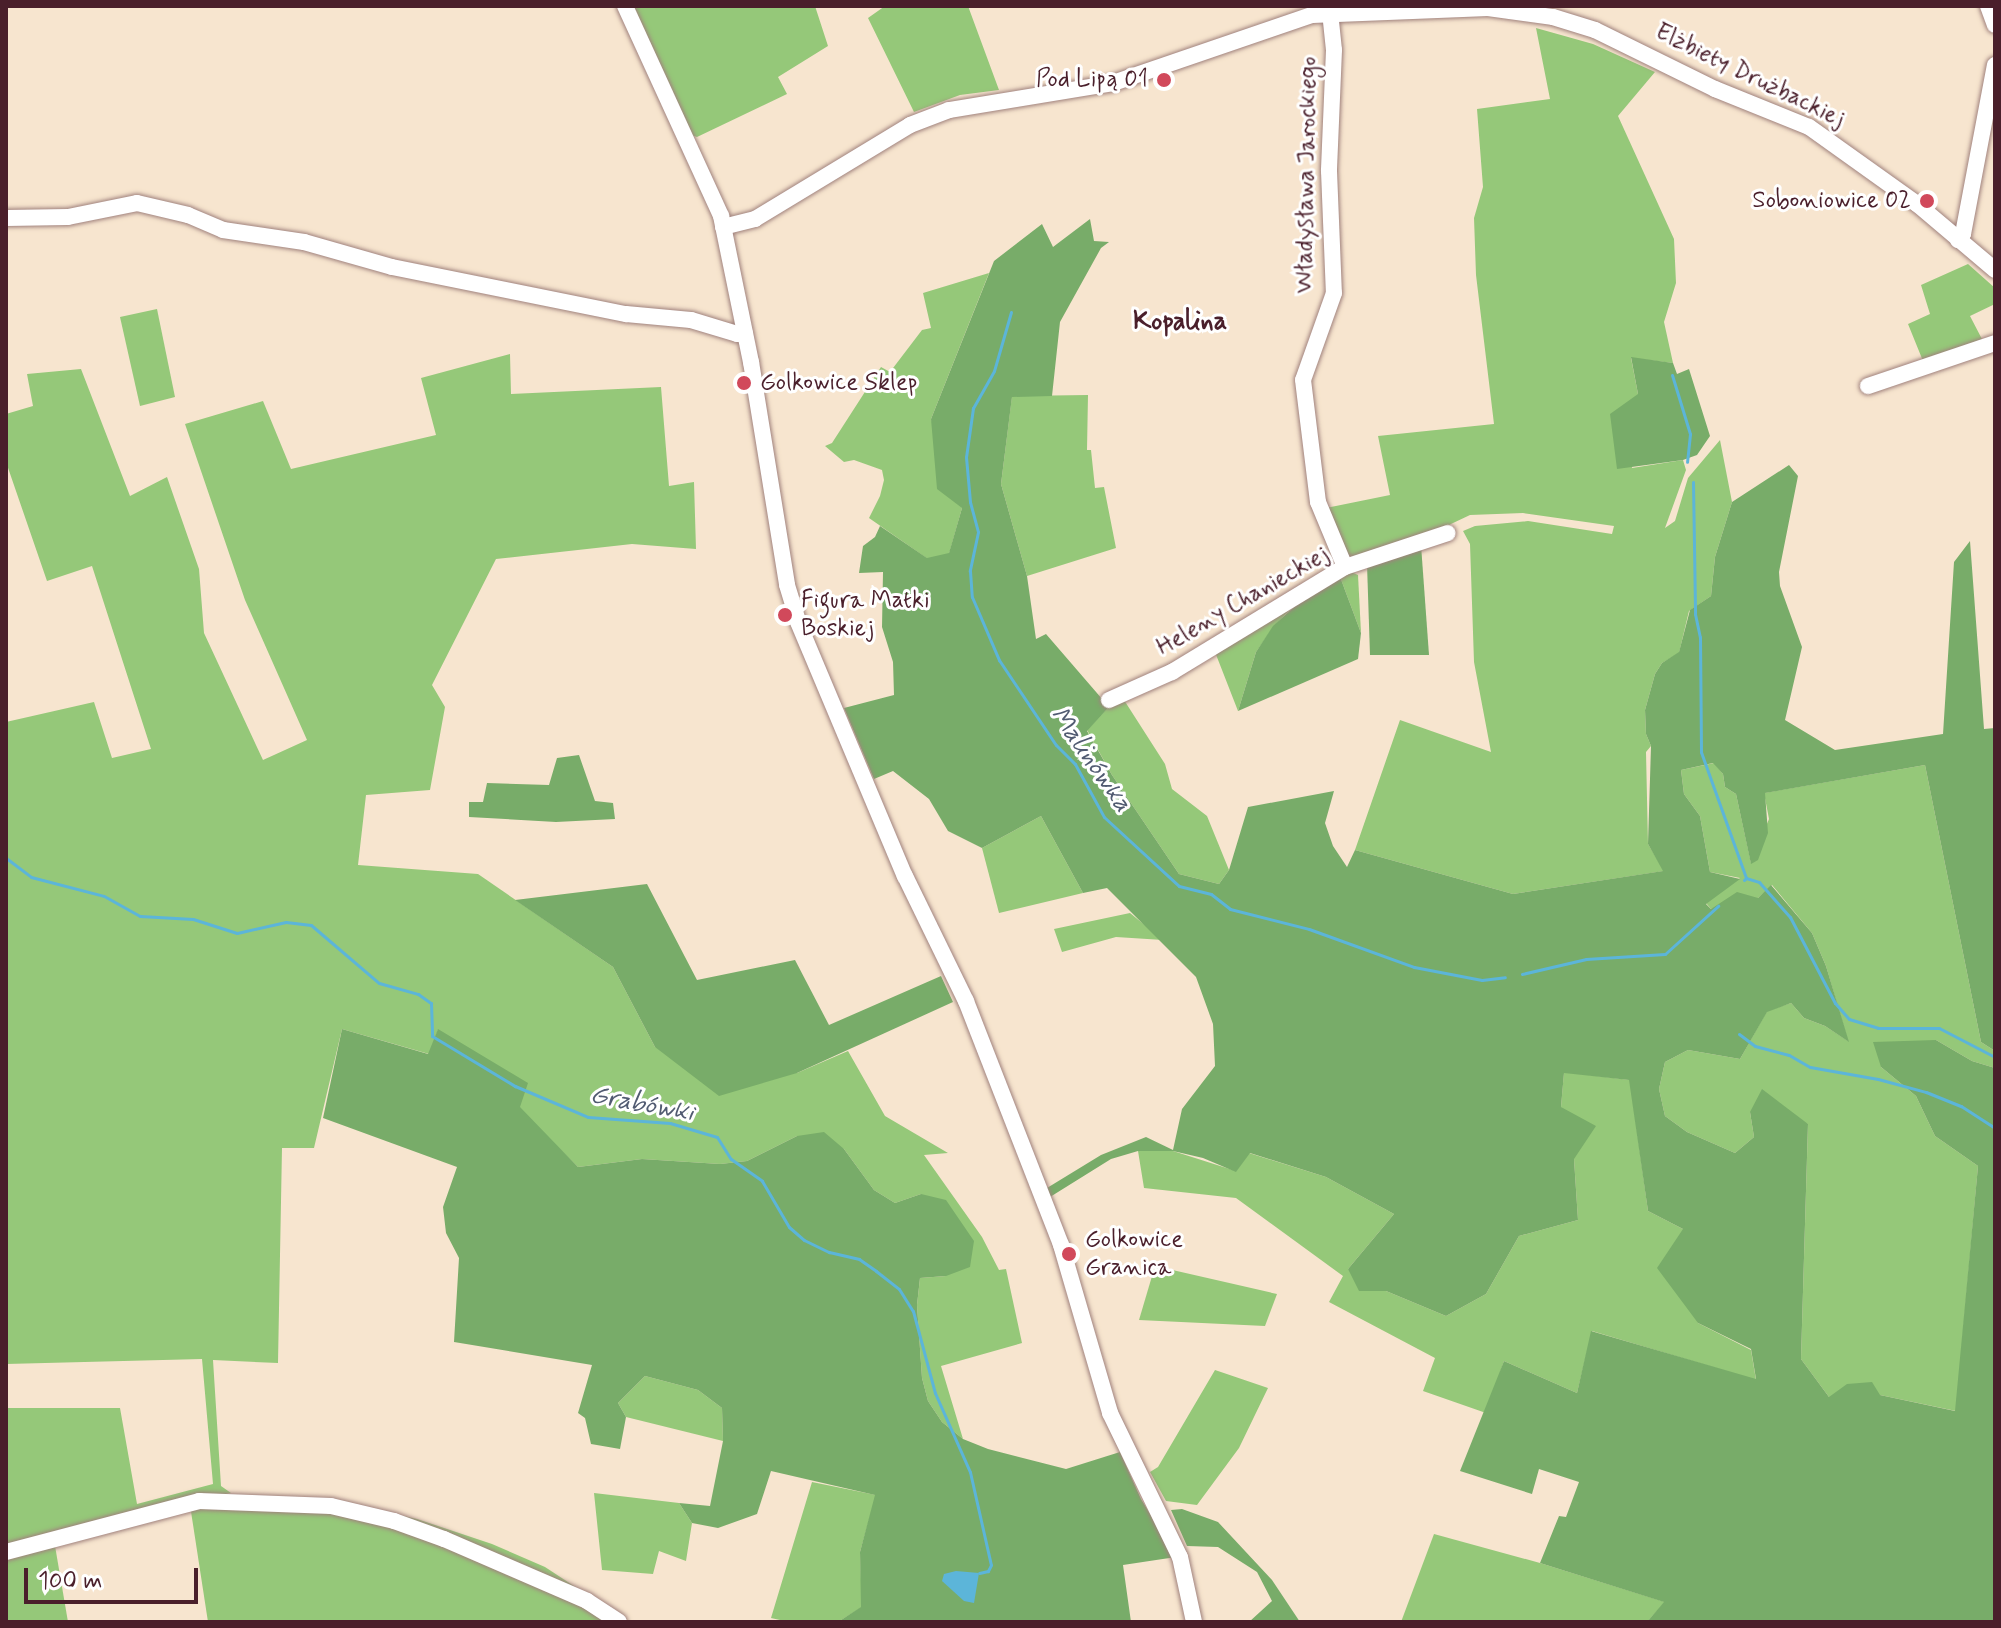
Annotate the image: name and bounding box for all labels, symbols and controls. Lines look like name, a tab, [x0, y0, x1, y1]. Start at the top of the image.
street label: Elżbiety Drużbackiej	[1650, 18, 1850, 134]
street label: Władysława Jarockiego	[1291, 56, 1323, 294]
place label: Pod Lipą 01	[1035, 66, 1148, 94]
marker: Pod Lipą 01	[1155, 71, 1173, 89]
place label: Soboniowice 02	[1752, 187, 1911, 215]
marker: Soboniowice 02	[1918, 192, 1936, 210]
district label: Kopalina	[1133, 307, 1227, 339]
place label: Golkowice Sklep	[760, 369, 918, 397]
marker: Golkowice Sklep	[735, 374, 753, 392]
street label: Heleny Chanieckiej	[1147, 537, 1339, 665]
place label: Figura Matki Boskiej	[801, 587, 930, 643]
marker: Figura Matki Boskiej	[776, 606, 794, 624]
water label: Malinówka	[1042, 701, 1138, 819]
water label: Grabówki	[588, 1081, 696, 1129]
place label: Golkowice Granica	[1085, 1226, 1183, 1282]
marker: Golkowice Granica	[1060, 1245, 1078, 1263]
scale bar	[28, 1552, 202, 1602]
text: 100 m	[38, 1566, 102, 1597]

